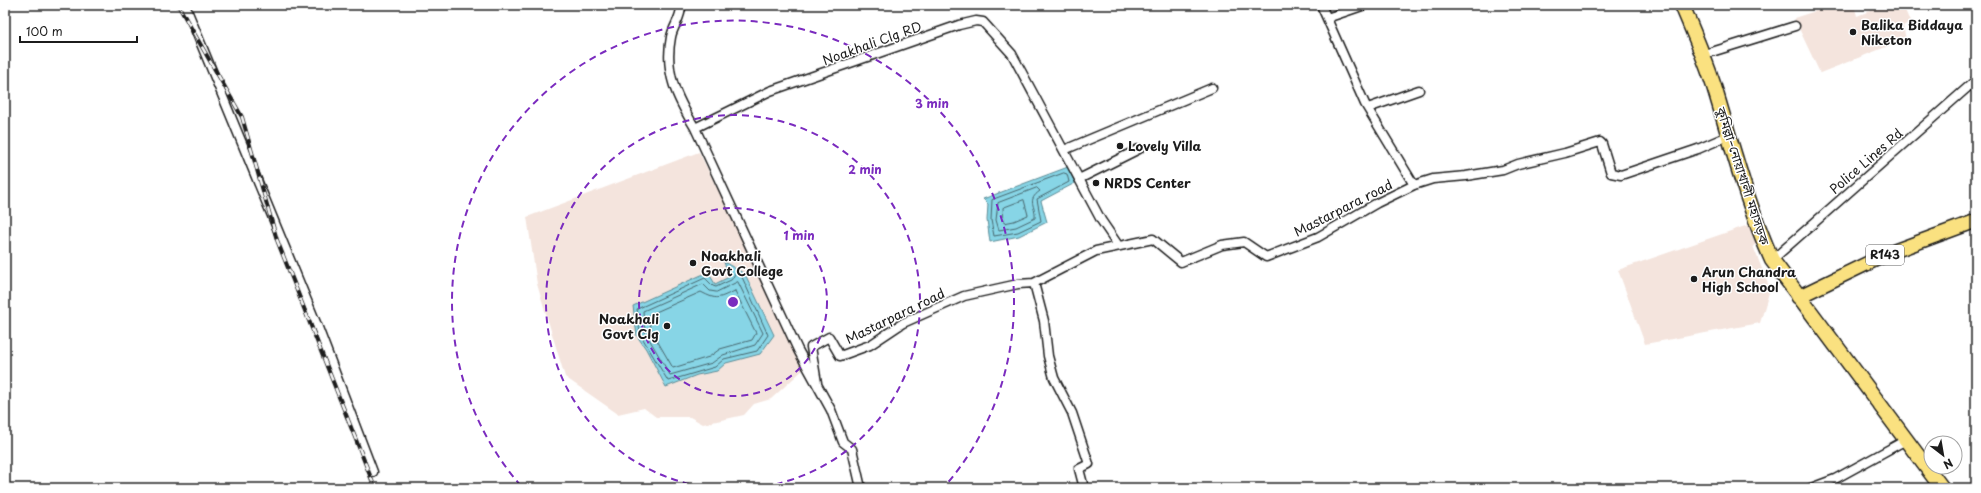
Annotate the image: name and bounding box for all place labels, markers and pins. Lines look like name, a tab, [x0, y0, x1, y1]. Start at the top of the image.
place label: Balika Biddaya Niketon	[1861, 15, 1963, 49]
marker: Balika Biddaya Niketon	[1848, 27, 1858, 37]
place label: Lovely Villa	[1128, 136, 1201, 155]
marker: Lovely Villa	[1115, 141, 1125, 151]
place label: NRDS Center	[1104, 173, 1191, 192]
marker: NRDS Center	[1091, 178, 1101, 188]
place label: Noakhali Govt College	[701, 246, 783, 280]
marker: Noakhali Govt College	[688, 258, 698, 268]
place label: Arun Chandra High School	[1701, 262, 1796, 296]
marker: Arun Chandra High School	[1689, 274, 1699, 284]
centre of rings	[726, 295, 740, 309]
place label: Noakhali Govt Clg	[599, 309, 659, 343]
marker: Noakhali Govt Clg	[662, 321, 672, 331]

